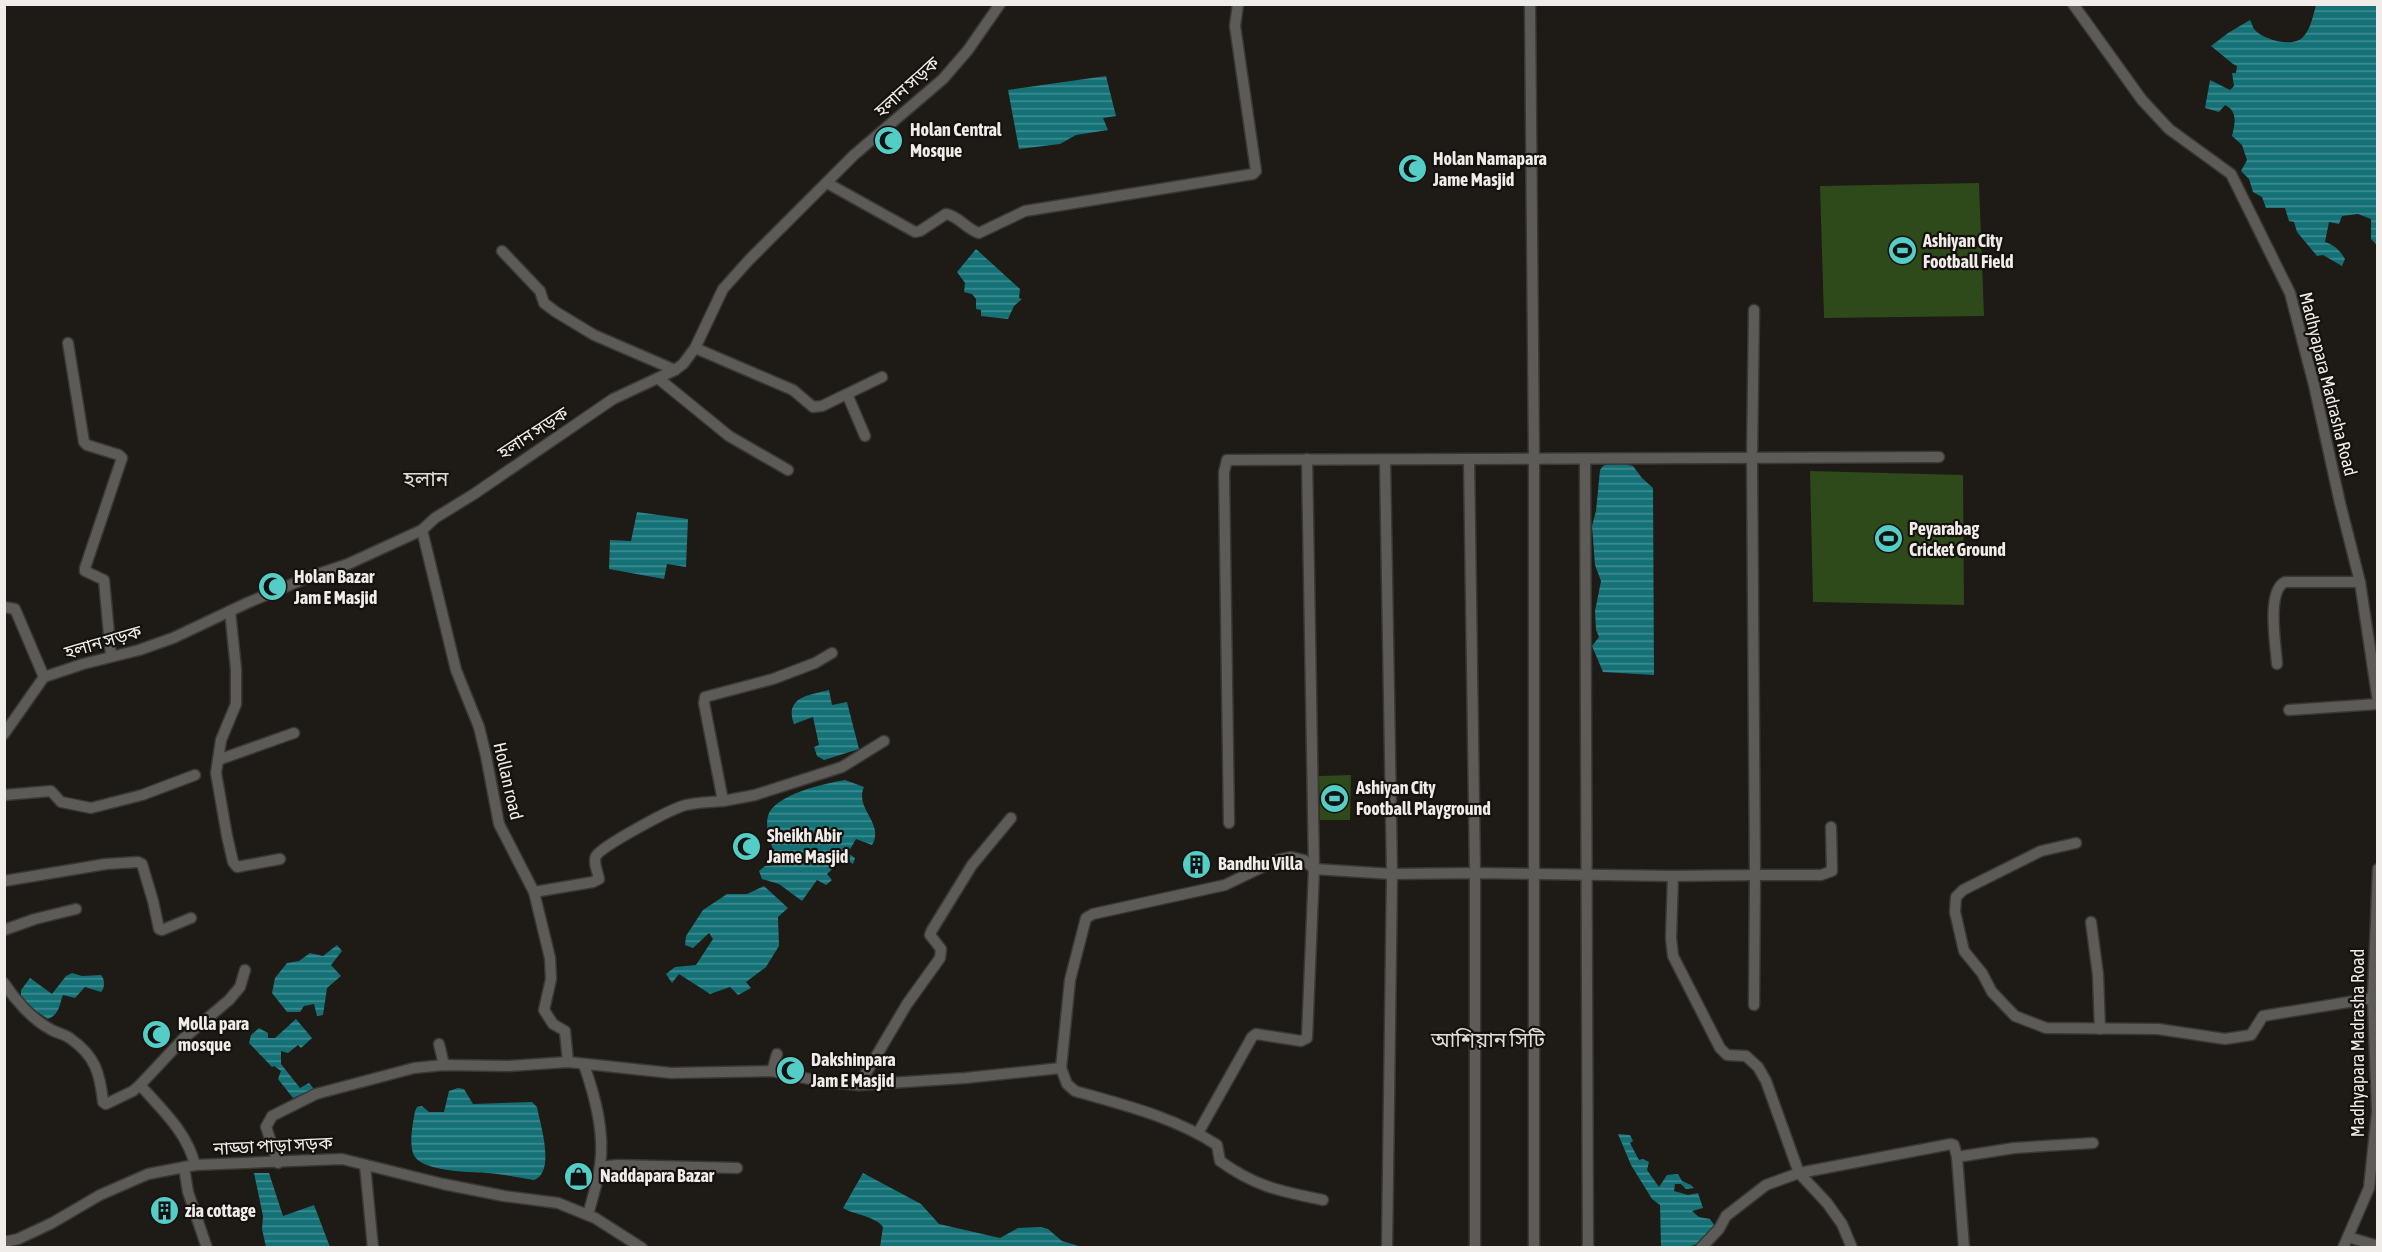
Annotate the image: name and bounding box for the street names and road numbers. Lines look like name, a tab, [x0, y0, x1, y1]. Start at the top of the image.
street label: হলান সড়ক	[869, 52, 944, 122]
street label: Madhyapara Madrasha Road	[2295, 290, 2361, 478]
street label: হলান সড়ক	[493, 402, 572, 464]
street label: হলান সড়ক	[61, 620, 144, 663]
street label: Hollan road	[489, 740, 528, 822]
street label: Madhyapara Madrasha Road	[2347, 949, 2368, 1137]
street label: নাড্ডা পাড়া সড়ক	[212, 1132, 334, 1159]

